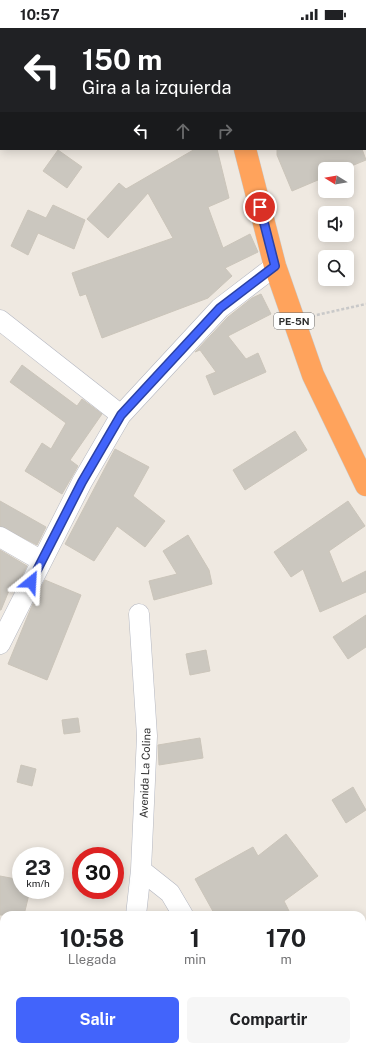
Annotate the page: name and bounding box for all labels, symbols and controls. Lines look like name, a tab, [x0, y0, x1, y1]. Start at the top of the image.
text: 10:57	[20, 6, 60, 23]
text: 150 m	[82, 43, 162, 76]
icon: left	[16, 44, 68, 96]
text: Gira a la izquierda	[82, 77, 231, 98]
icon: left	[130, 120, 152, 142]
icon: ahead	[172, 120, 194, 142]
icon: right	[214, 120, 236, 142]
north arrow	[318, 162, 354, 198]
map controls	[318, 162, 354, 286]
pin	[243, 190, 277, 224]
icon: arrive	[249, 196, 271, 218]
button: sound	[318, 206, 354, 242]
button: search	[318, 250, 354, 286]
road number: PE-5N	[274, 313, 314, 329]
position arrow	[10, 561, 52, 603]
street label: Avenida La Colina	[137, 728, 153, 818]
speed limit sign: 30	[72, 847, 124, 899]
text: 23	[25, 856, 51, 880]
text: km/h	[26, 877, 50, 889]
text: 10:58	[60, 924, 124, 952]
text: 1	[190, 924, 200, 952]
text: 170	[266, 924, 306, 952]
text: Llegada	[68, 952, 116, 967]
text: min	[184, 952, 206, 967]
text: m	[280, 952, 292, 967]
button: Salir	[16, 997, 179, 1043]
button: Compartir	[187, 997, 350, 1043]

